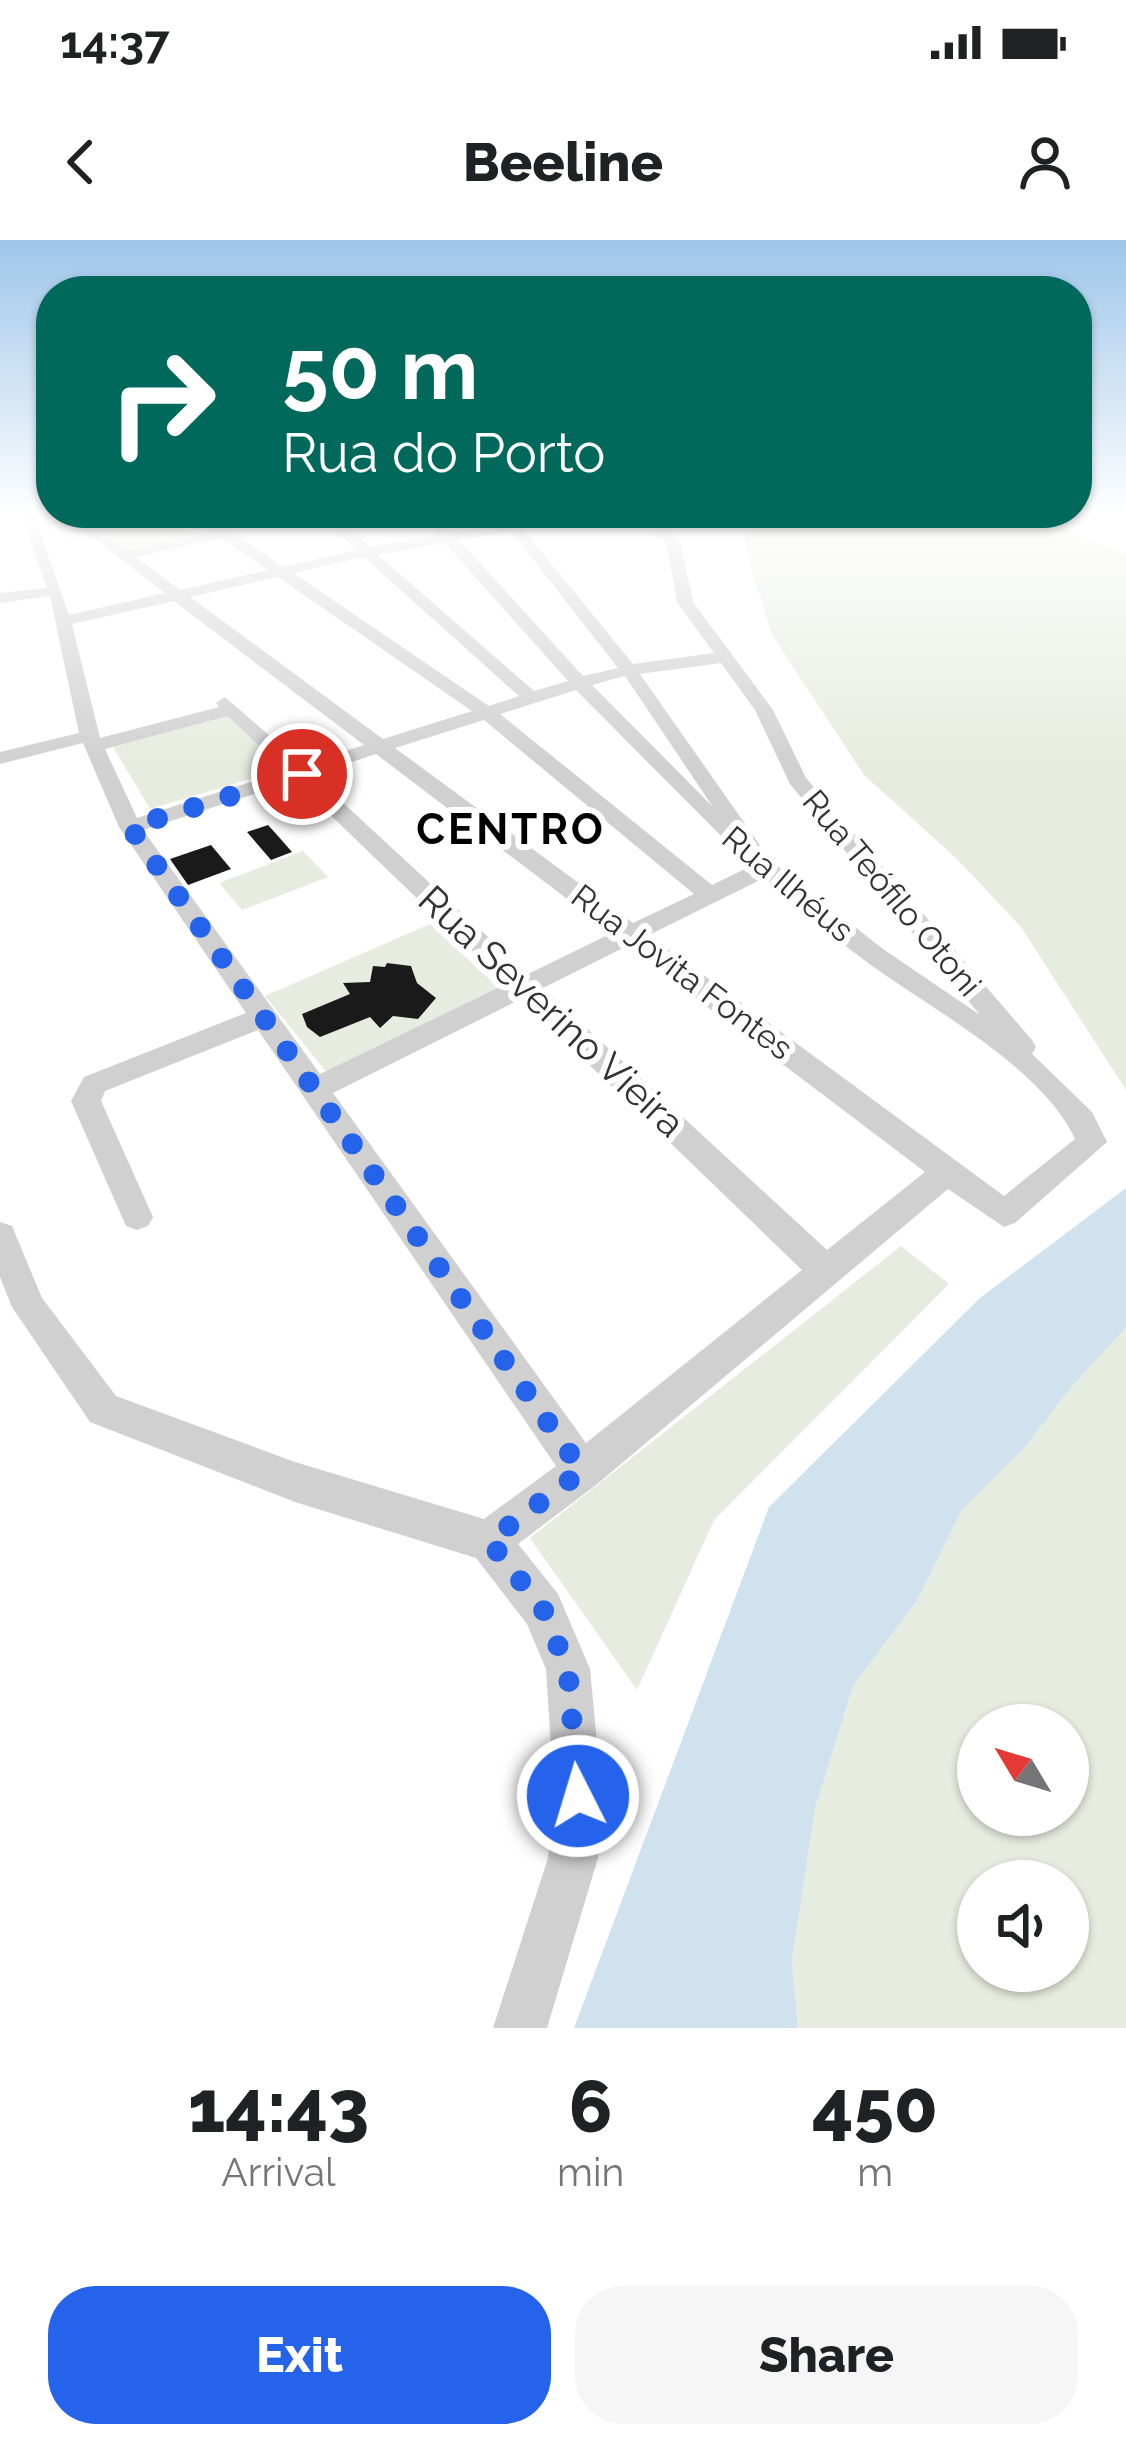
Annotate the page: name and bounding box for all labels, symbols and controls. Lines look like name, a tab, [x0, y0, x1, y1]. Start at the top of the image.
text: 14:37	[60, 16, 169, 69]
icon: back	[48, 129, 114, 195]
icon: person	[1012, 129, 1078, 195]
text: Beeline	[463, 130, 663, 194]
text: 50 m	[282, 320, 478, 419]
icon: right	[84, 324, 240, 480]
text: Rua do Porto	[282, 421, 606, 485]
pin	[251, 723, 353, 825]
icon: arrive	[269, 741, 335, 807]
street label: Rua Teófilo Otoni	[795, 782, 989, 1004]
district label: CENTRO	[416, 805, 606, 854]
street label: Rua Ilhéus	[715, 818, 861, 950]
street label: Rua Severino Vieira	[410, 876, 694, 1146]
street label: Rua Jovita Fontes	[564, 876, 800, 1068]
north arrow	[957, 1704, 1089, 1836]
map controls	[957, 1704, 1089, 1992]
position arrow	[515, 1733, 641, 1859]
button: sound	[957, 1860, 1089, 1992]
text: 14:43	[188, 2064, 369, 2149]
text: 6	[569, 2064, 612, 2149]
text: 450	[812, 2064, 938, 2149]
text: Arrival	[221, 2149, 336, 2195]
text: min	[557, 2149, 624, 2195]
text: m	[857, 2149, 893, 2195]
button: Exit	[48, 2286, 551, 2424]
button: Share	[575, 2286, 1078, 2424]

